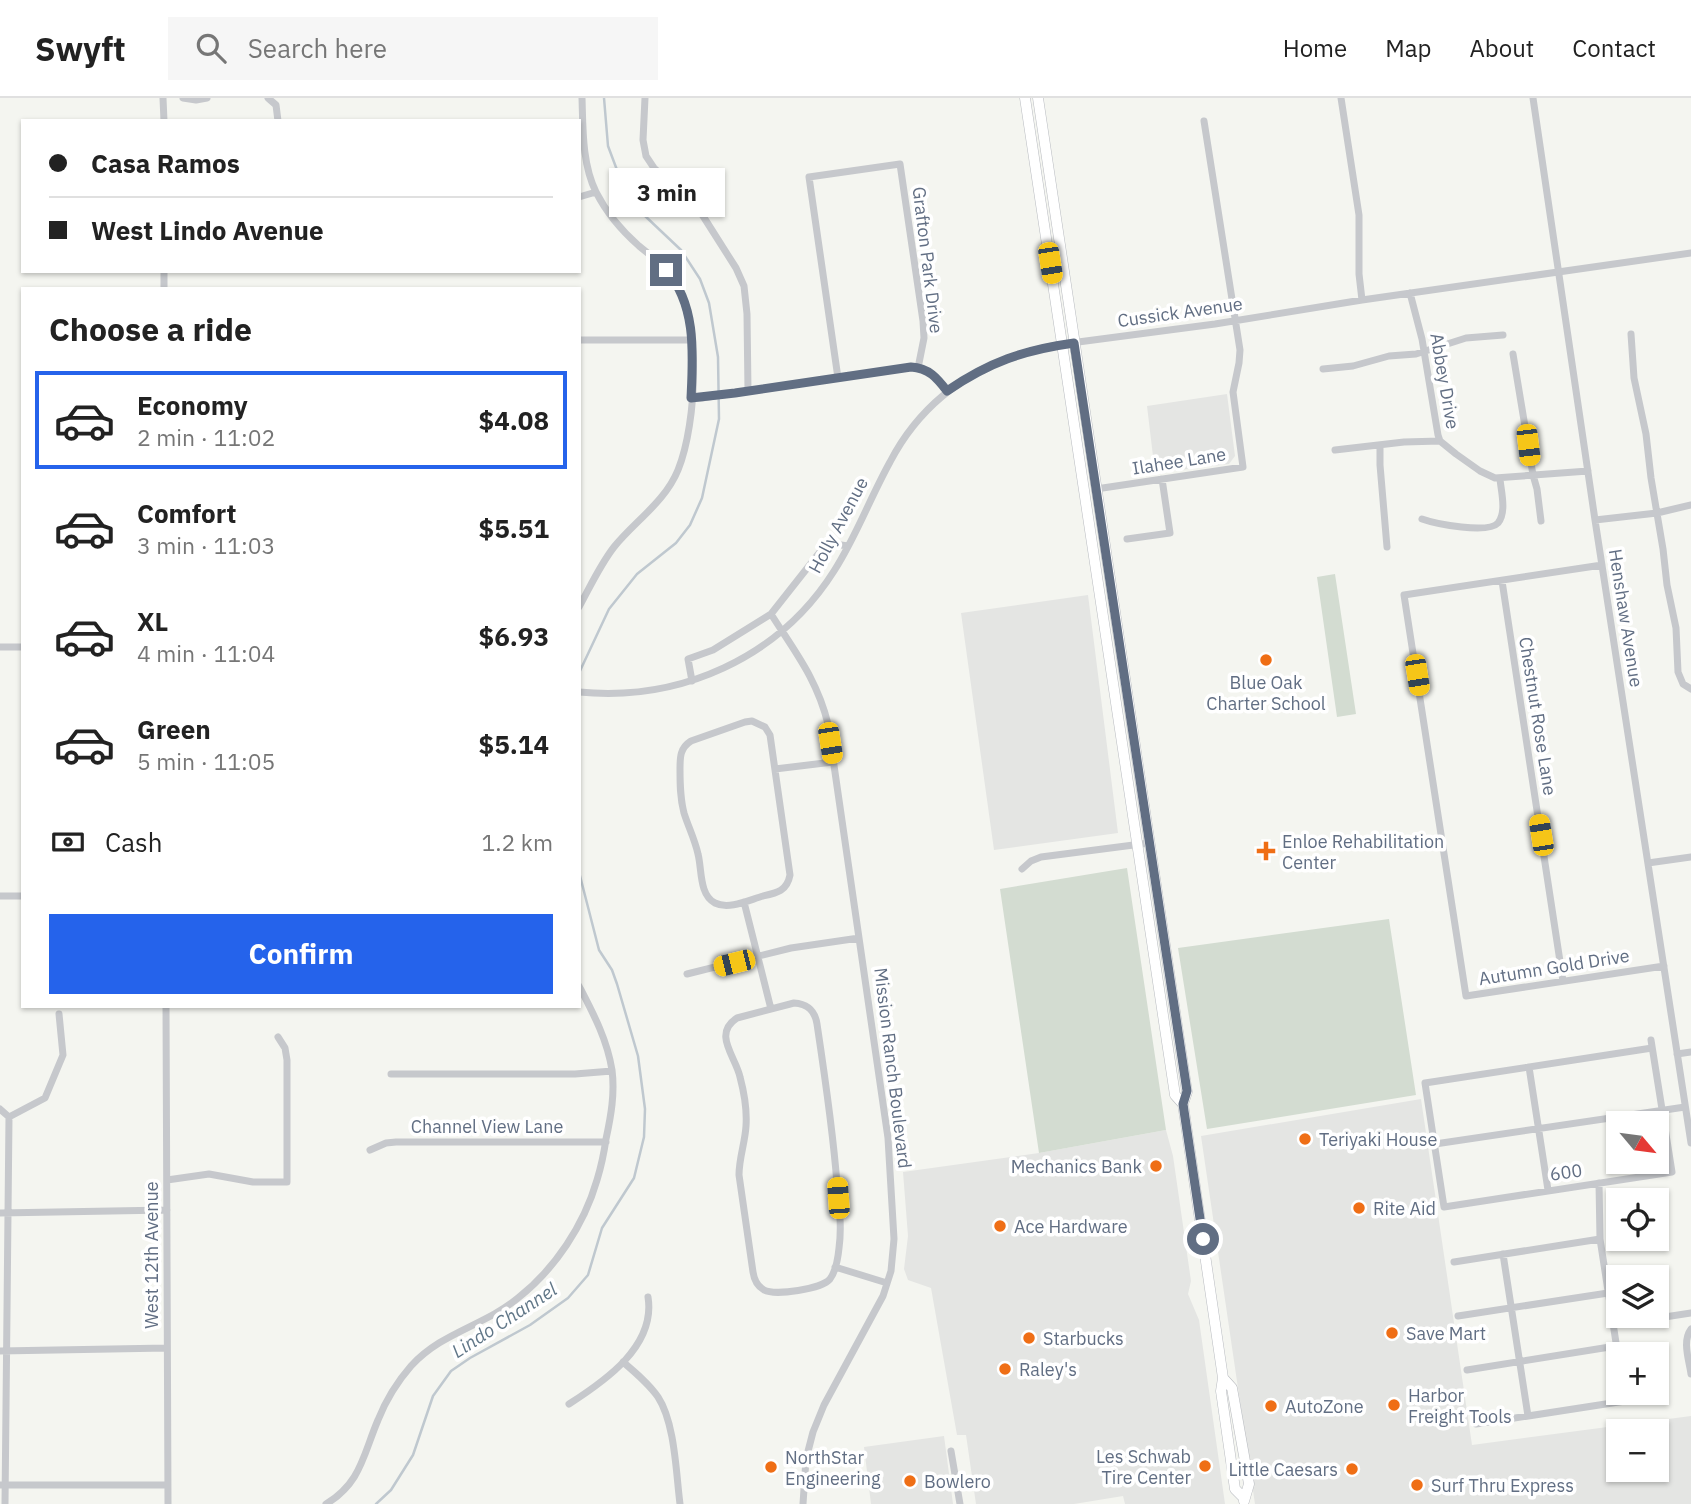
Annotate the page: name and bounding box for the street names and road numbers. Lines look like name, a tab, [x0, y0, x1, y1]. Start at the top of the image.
street label: Grafton Park Drive	[908, 185, 948, 335]
street label: Cussick Avenue	[1116, 292, 1244, 332]
street label: Abbey Drive	[1425, 331, 1465, 431]
street label: Ilahee Lane	[1130, 442, 1228, 480]
street label: Holly Avenue	[803, 473, 873, 577]
street label: Henshaw Avenue	[1604, 547, 1648, 689]
street label: Chestnut Rose Lane	[1514, 635, 1562, 797]
street label: Autumn Gold Drive	[1477, 944, 1631, 990]
street label: Mission Ranch Boulevard	[869, 966, 917, 1170]
street label: Channel View Lane	[411, 1115, 563, 1138]
street label: 600	[1548, 1158, 1584, 1186]
street label: West 12th Avenue	[140, 1181, 163, 1329]

